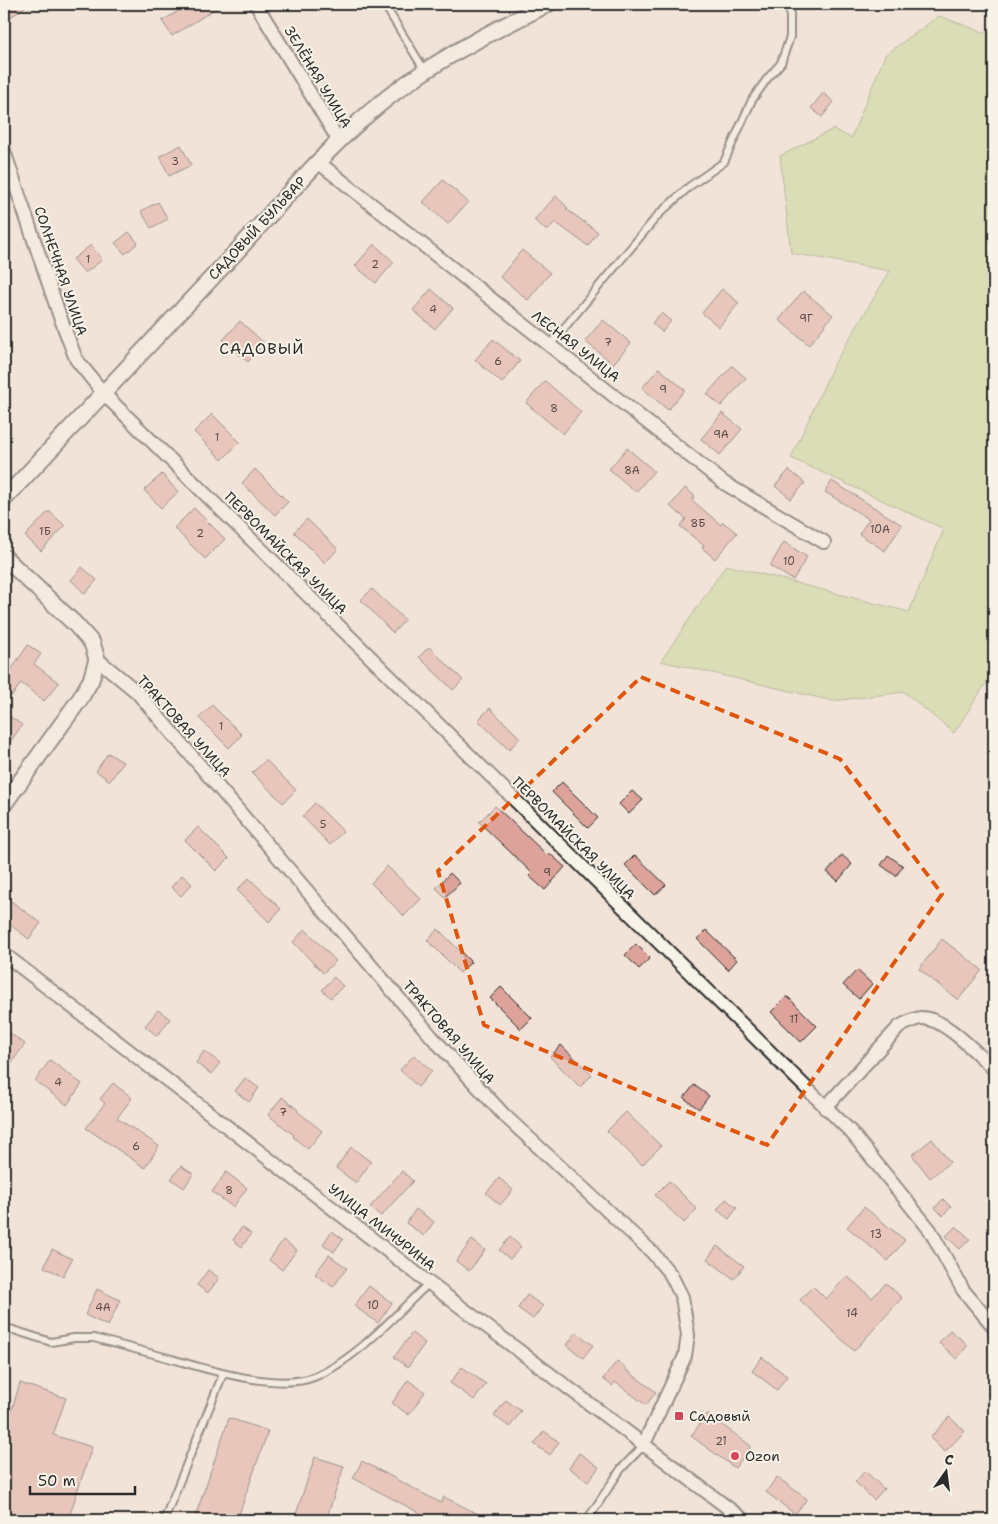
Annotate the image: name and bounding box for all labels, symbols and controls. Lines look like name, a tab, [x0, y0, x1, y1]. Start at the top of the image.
street label: ЗЕЛЁНАЯ УЛИЦА	[280, 23, 356, 131]
house number: 3	[171, 154, 179, 169]
street label: САДОВЫЙ БУЛЬВАР	[204, 172, 310, 284]
street label: СОЛНЕЧНАЯ УЛИЦА	[30, 204, 92, 338]
house number: 1	[86, 252, 90, 267]
house number: 2	[371, 257, 379, 272]
house number: 4	[429, 302, 437, 317]
street label: ЛЕСНАЯ УЛИЦА	[528, 306, 624, 386]
house number: 9Г	[799, 311, 813, 326]
house number: 7	[604, 335, 612, 350]
district label: САДОВЫЙ	[219, 338, 305, 359]
house number: 6	[494, 354, 502, 369]
house number: 9	[659, 382, 667, 397]
house number: 8	[550, 401, 558, 416]
house number: 9А	[713, 427, 729, 442]
house number: 1	[215, 430, 219, 445]
house number: 8А	[624, 463, 640, 478]
street label: ПЕРВОМАЙСКАЯ УЛИЦА	[221, 488, 351, 618]
house number: 8Б	[691, 516, 705, 531]
house number: 10А	[870, 522, 890, 537]
house number: 1Б	[39, 524, 51, 539]
house number: 2	[196, 526, 204, 541]
house number: 10	[783, 554, 795, 569]
street label: ТРАКТОВАЯ УЛИЦА	[133, 671, 235, 781]
house number: 1	[219, 719, 223, 734]
street label: ПЕРВОМАЙСКАЯ УЛИЦА	[509, 773, 639, 903]
house number: 5	[320, 817, 327, 832]
house number: 9	[543, 865, 551, 880]
street label: ТРАКТОВАЯ УЛИЦА	[399, 977, 499, 1087]
house number: 11	[790, 1012, 798, 1027]
house number: 4	[54, 1075, 62, 1090]
house number: 7	[279, 1105, 287, 1120]
house number: 6	[132, 1139, 140, 1154]
street label: УЛИЦА МИЧУРИНА	[325, 1180, 439, 1274]
house number: 8	[225, 1183, 233, 1198]
house number: 13	[870, 1227, 882, 1242]
house number: 10	[367, 1298, 379, 1313]
house number: 4А	[95, 1300, 111, 1315]
house number: 14	[846, 1306, 858, 1321]
place label: Садовый	[689, 1407, 750, 1425]
marker: Садовый	[673, 1410, 685, 1422]
house number: 21	[715, 1434, 727, 1449]
north arrow	[920, 1446, 970, 1496]
place label: Ozon	[745, 1447, 780, 1465]
marker: Ozon	[729, 1450, 741, 1462]
text: С	[943, 1450, 955, 1469]
scale bar	[30, 1464, 135, 1496]
text: 50 m	[38, 1471, 76, 1491]

